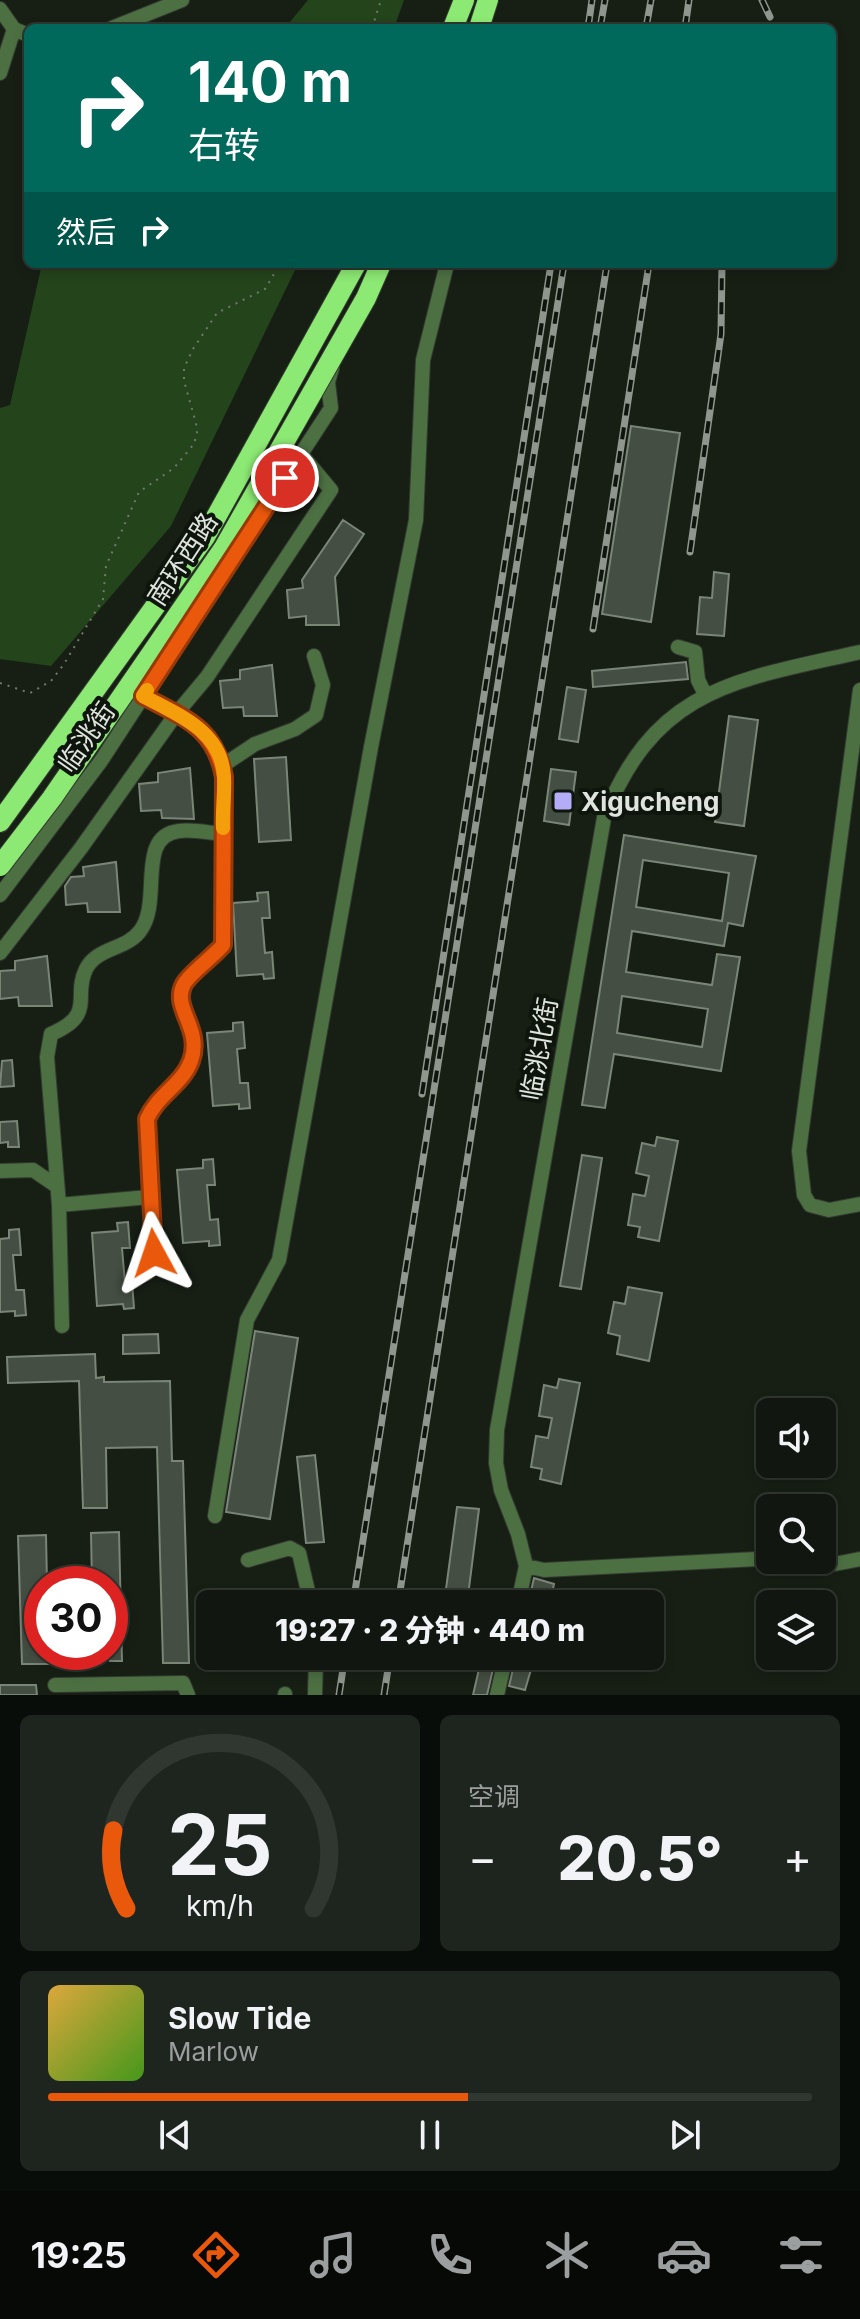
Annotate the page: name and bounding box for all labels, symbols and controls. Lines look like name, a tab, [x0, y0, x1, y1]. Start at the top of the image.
text: 140 m	[188, 48, 352, 116]
icon: right	[56, 56, 160, 160]
text: 右转	[188, 123, 260, 167]
icon: right	[132, 208, 176, 252]
text: 然后	[56, 214, 116, 250]
pin	[251, 444, 319, 512]
icon: arrive	[263, 456, 307, 500]
street label: 南环西路	[141, 507, 223, 611]
street label: 临洮街	[51, 696, 121, 778]
place label: Xigucheng	[581, 786, 719, 817]
marker: Xigucheng	[552, 790, 574, 812]
street label: 临洮北街	[515, 995, 563, 1103]
position arrow	[112, 1211, 196, 1295]
map controls	[756, 1398, 836, 1670]
button: sound	[756, 1398, 836, 1478]
button: search	[756, 1494, 836, 1574]
speed limit sign: 30	[24, 1566, 128, 1670]
button: layers	[756, 1590, 836, 1670]
text: 19:27 · 2 分钟 · 440 m	[275, 1612, 585, 1648]
text: 空调	[468, 1781, 520, 1812]
text: 25	[167, 1794, 273, 1895]
text: 20.5°	[557, 1822, 723, 1894]
text: −	[468, 1831, 497, 1885]
text: +	[783, 1831, 812, 1885]
text: km/h	[186, 1888, 254, 1923]
text: Slow Tide	[168, 2000, 311, 2036]
text: Marlow	[168, 2036, 259, 2067]
icon: previous	[153, 2113, 197, 2157]
icon: pause	[408, 2113, 452, 2157]
icon: next	[663, 2113, 707, 2157]
icon: directions	[188, 2227, 244, 2283]
icon: music	[305, 2227, 361, 2283]
icon: phone	[422, 2227, 478, 2283]
icon: climate	[539, 2227, 595, 2283]
icon: car	[656, 2227, 712, 2283]
icon: filters	[773, 2227, 829, 2283]
text: 19:25	[31, 2233, 127, 2277]

